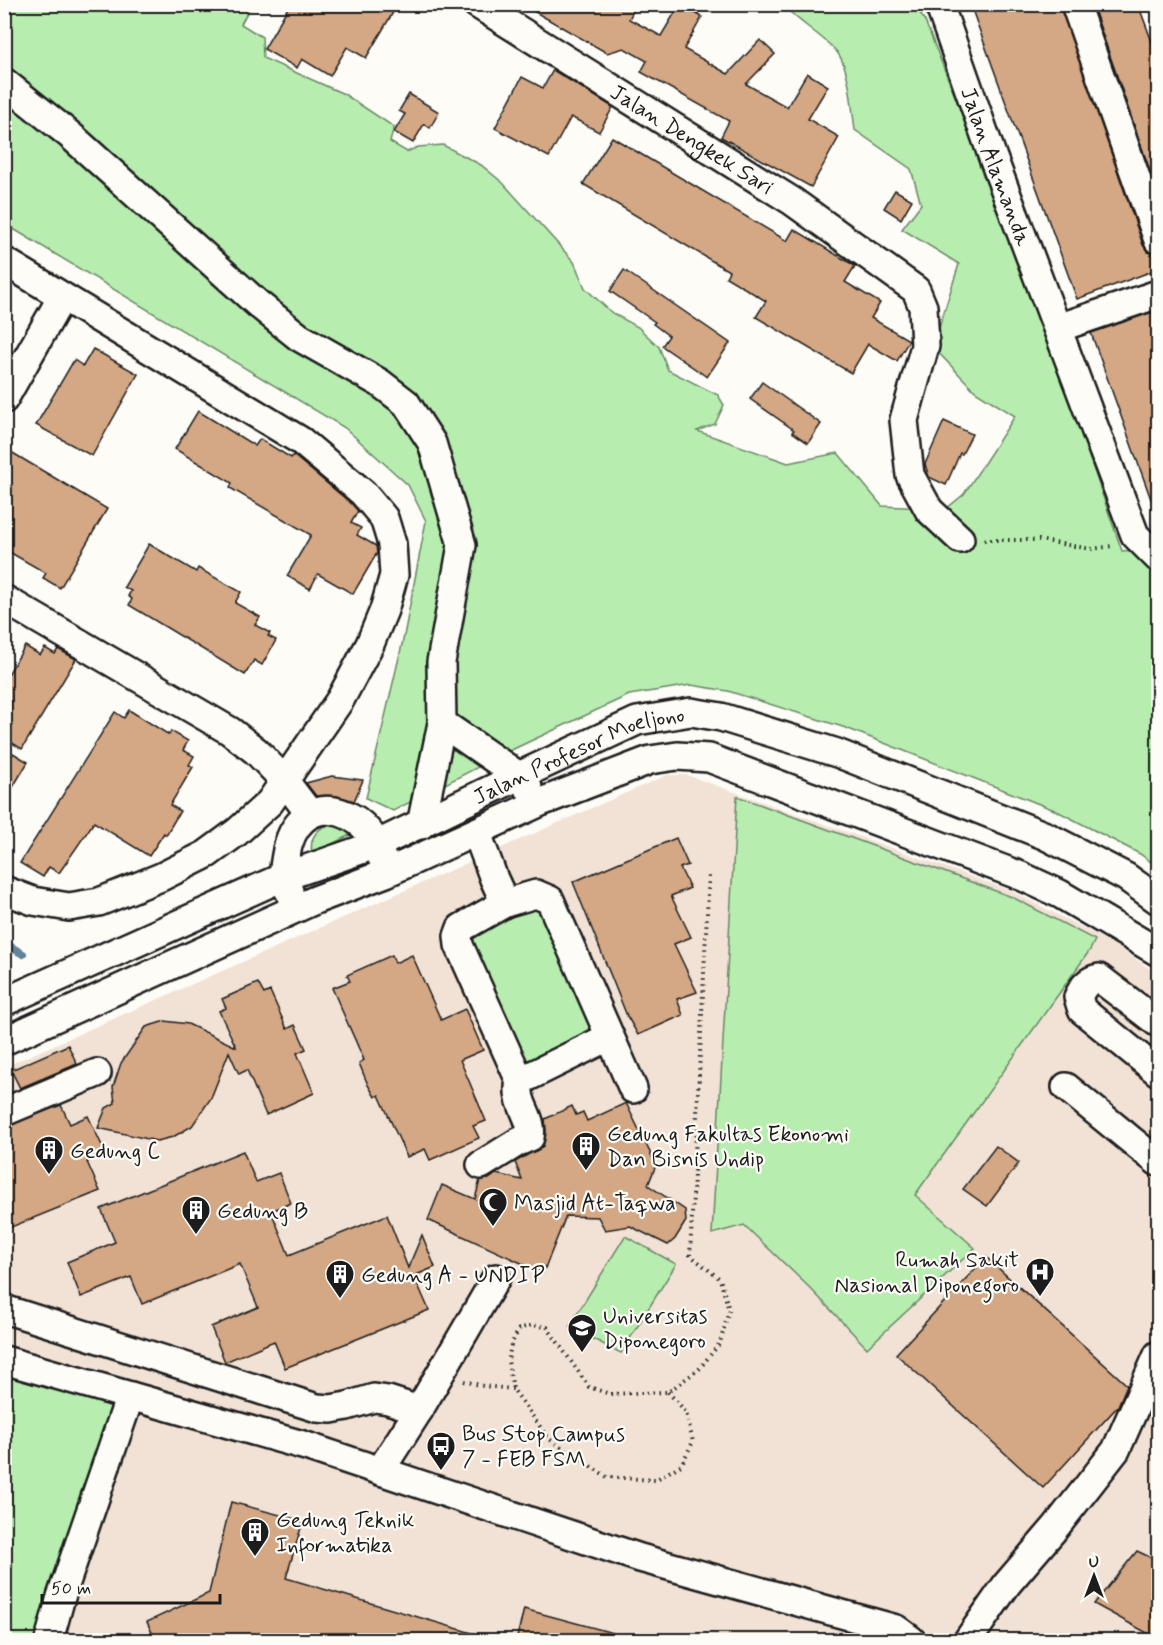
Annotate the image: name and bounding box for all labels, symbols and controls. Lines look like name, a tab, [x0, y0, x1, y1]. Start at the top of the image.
street label: Jalan Dengkek Sari	[605, 79, 778, 202]
street label: Jalan Alamanda	[953, 84, 1037, 251]
street label: Jalan Profesor Moeljono	[469, 701, 687, 812]
place label: Gedung Fakultas Ekonomi Dan Bisnis Undip	[607, 1121, 849, 1174]
building icon: Gedung Fakultas Ekonomi Dan Bisnis Undip	[570, 1130, 602, 1172]
building icon: Gedung C	[33, 1134, 65, 1176]
place label: Gedung C	[70, 1138, 160, 1167]
mosque icon: Masjid At-Taqwa	[477, 1186, 509, 1228]
place label: Masjid At-Taqwa	[514, 1190, 676, 1218]
building icon: Gedung B	[180, 1194, 212, 1236]
place label: Gedung B	[217, 1198, 308, 1227]
place label: Rumah Sakit Nasional Diponegoro	[835, 1247, 1019, 1303]
hospital icon: Rumah Sakit Nasional Diponegoro	[1024, 1256, 1056, 1298]
building icon: Gedung A - UNDIP	[324, 1258, 356, 1300]
place label: Gedung A - UNDIP	[361, 1262, 545, 1291]
place label: Universitas Diponegoro	[603, 1303, 708, 1357]
school or university icon: Universitas Diponegoro	[566, 1312, 598, 1354]
place label: Bus Stop Campus 7 - FEB FSM	[462, 1421, 625, 1474]
bus stop icon: Bus Stop Campus 7 - FEB FSM	[425, 1430, 457, 1472]
place label: Gedung Teknik Informatika	[276, 1507, 414, 1562]
building icon: Gedung Teknik Informatika	[239, 1516, 271, 1558]
north arrow	[1064, 1546, 1124, 1606]
text: U	[1089, 1552, 1099, 1573]
scale bar	[42, 1567, 220, 1605]
text: 50 m	[51, 1577, 91, 1601]

